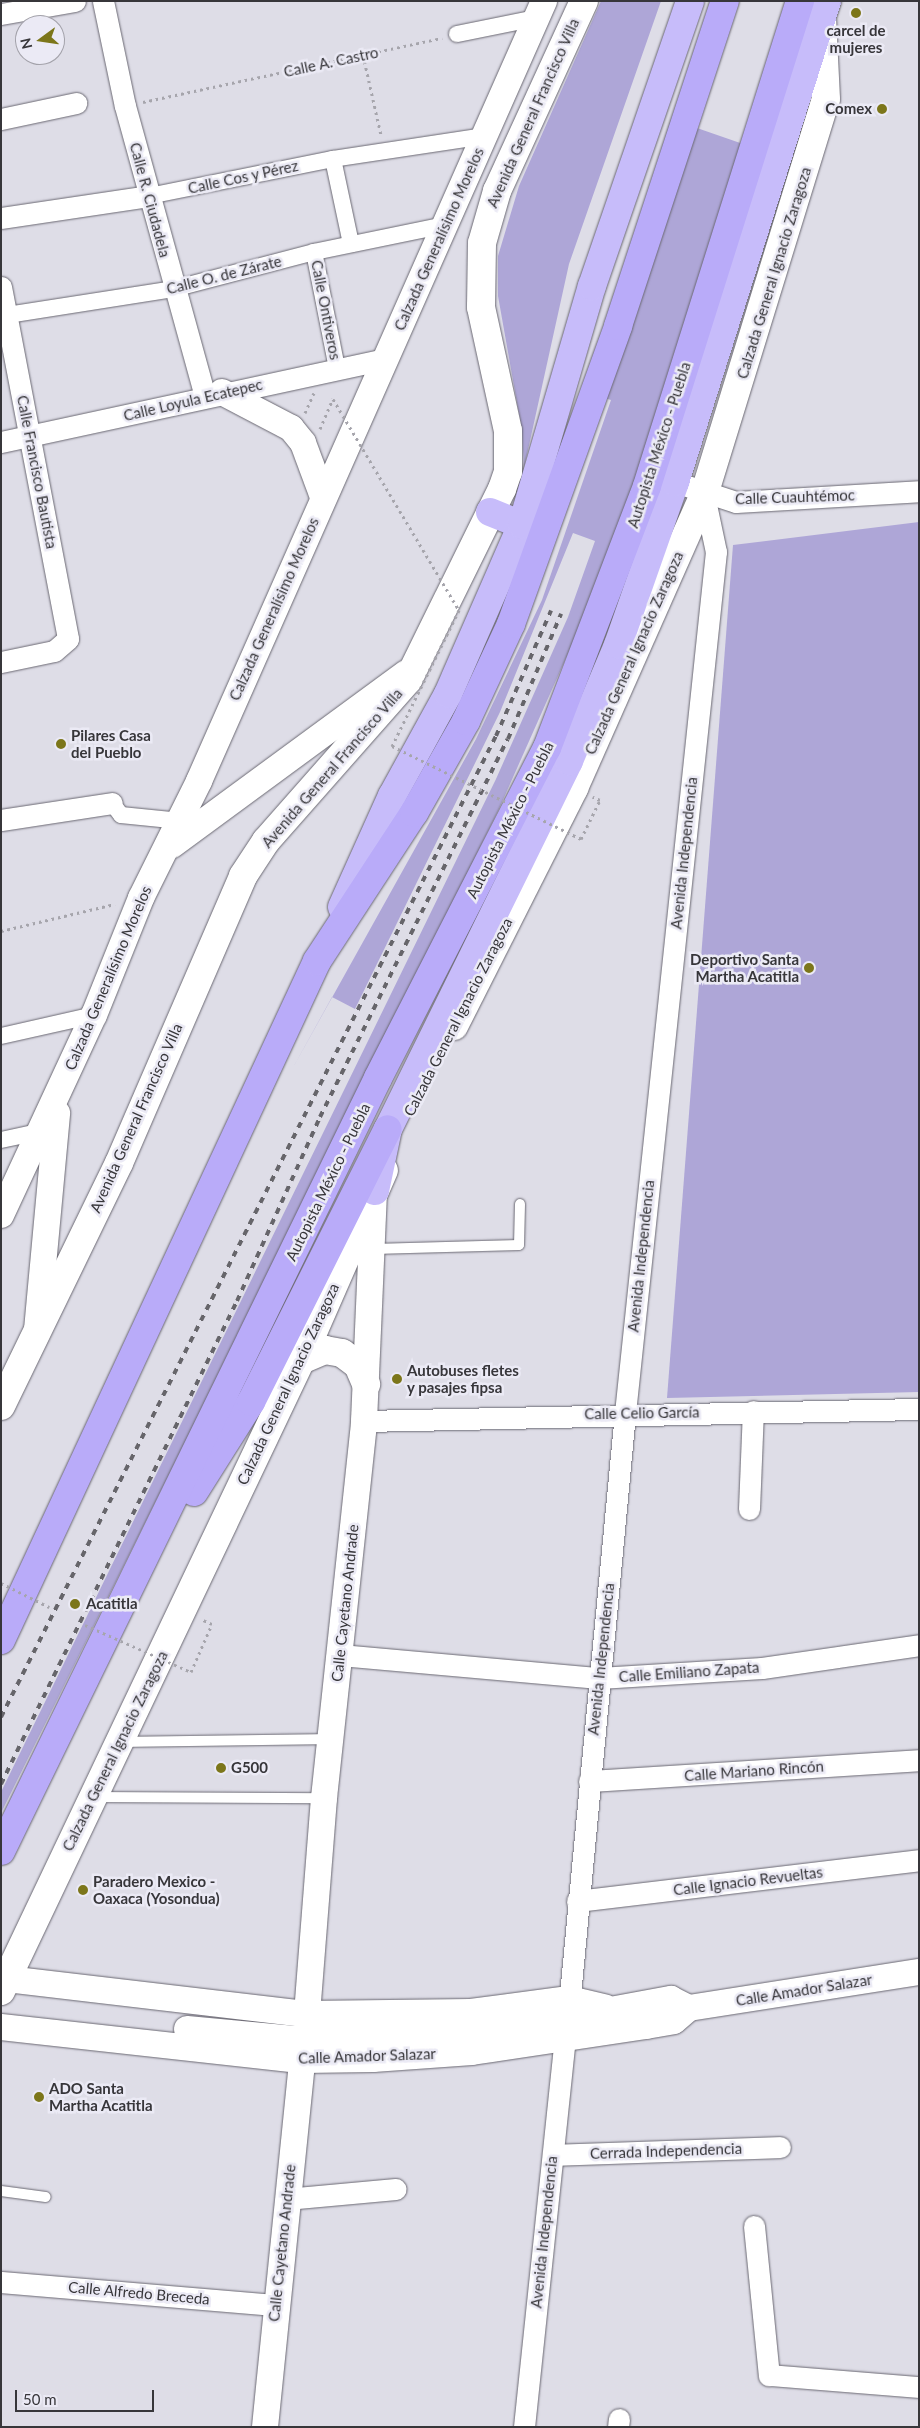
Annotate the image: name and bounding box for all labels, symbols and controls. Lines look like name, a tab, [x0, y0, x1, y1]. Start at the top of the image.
marker: carcel de mujeres	[850, 7, 862, 19]
north arrow	[15, 15, 65, 65]
street label: Avenida General Francisco Villa	[483, 15, 583, 211]
place label: carcel de mujeres	[826, 21, 886, 56]
text: N	[16, 36, 35, 51]
street label: Calle A. Castro	[282, 43, 380, 81]
place label: Comex	[825, 100, 872, 118]
marker: Comex	[876, 103, 888, 115]
street label: Calle R. Ciudadela	[126, 141, 174, 259]
street label: Calzada Generalísimo Morelos	[390, 145, 488, 333]
street label: Calle Cos y Pérez	[186, 156, 300, 198]
street label: Calzada General Ignacio Zaragoza	[733, 165, 815, 381]
street label: Calle O. de Zárate	[165, 252, 283, 298]
street label: Calle Ontiveros	[308, 259, 344, 361]
street label: Autopista México - Puebla	[624, 360, 694, 530]
street label: Calle Loyula Ecatepec	[122, 375, 264, 425]
street label: Calle Francisco Bautista	[13, 394, 61, 550]
street label: Calle Cuauhtémoc	[735, 486, 855, 508]
street label: Calzada Generalísimo Morelos	[225, 515, 323, 703]
street label: Calzada General Ignacio Zaragoza	[581, 549, 687, 757]
street label: Avenida General Francisco Villa	[258, 684, 406, 852]
place label: Pilares Casa del Pueblo	[71, 726, 151, 761]
marker: Pilares Casa del Pueblo	[55, 738, 67, 750]
street label: Autopista México - Puebla	[463, 739, 557, 901]
street label: Avenida Independencia	[667, 776, 701, 930]
street label: Calzada Generalísimo Morelos	[61, 883, 155, 1073]
street label: Calzada General Ignacio Zaragoza	[400, 915, 516, 1119]
place label: Deportivo Santa Martha Acatitla	[690, 950, 799, 985]
marker: Deportivo Santa Martha Acatitla	[803, 962, 815, 974]
street label: Avenida General Francisco Villa	[86, 1020, 186, 1216]
street label: Autopista México - Puebla	[282, 1100, 374, 1264]
street label: Avenida Independencia	[624, 1179, 658, 1333]
street label: Calzada General Ignacio Zaragoza	[233, 1280, 343, 1488]
place label: Autobuses fletes y pasajes fipsa	[407, 1361, 519, 1396]
marker: Autobuses fletes y pasajes fipsa	[391, 1373, 403, 1385]
street label: Calle Celio García	[584, 1403, 700, 1423]
street label: Calle Cayetano Andrade	[328, 1523, 362, 1683]
street label: Avenida Independencia	[584, 1582, 618, 1736]
place label: Acatitla	[86, 1595, 138, 1613]
marker: Acatitla	[68, 1597, 82, 1611]
street label: Calzada General Ignacio Zaragoza	[59, 1648, 171, 1854]
street label: Calle Emiliano Zapata	[618, 1658, 760, 1686]
street label: Calle Mariano Rincón	[684, 1757, 824, 1785]
place label: G500	[231, 1759, 268, 1777]
marker: G500	[215, 1762, 227, 1774]
street label: Calle Ignacio Revueltas	[672, 1863, 824, 1899]
place label: Paradero Mexico - Oaxaca (Yosondua)	[93, 1872, 219, 1907]
marker: Paradero Mexico - Oaxaca (Yosondua)	[77, 1884, 89, 1896]
street label: Calle Amador Salazar	[734, 1970, 874, 2010]
street label: Calle Amador Salazar	[297, 2045, 437, 2067]
place label: ADO Santa Martha Acatitla	[49, 2079, 153, 2114]
marker: ADO Santa Martha Acatitla	[33, 2091, 45, 2103]
street label: Cerrada Independencia	[590, 2139, 742, 2163]
street label: Avenida Independencia	[527, 2155, 561, 2309]
street label: Calle Cayetano Andrade	[265, 2163, 299, 2323]
street label: Calle Alfredo Breceda	[67, 2278, 211, 2308]
scale bar	[18, 2380, 156, 2412]
text: 50 m	[23, 2390, 57, 2408]

